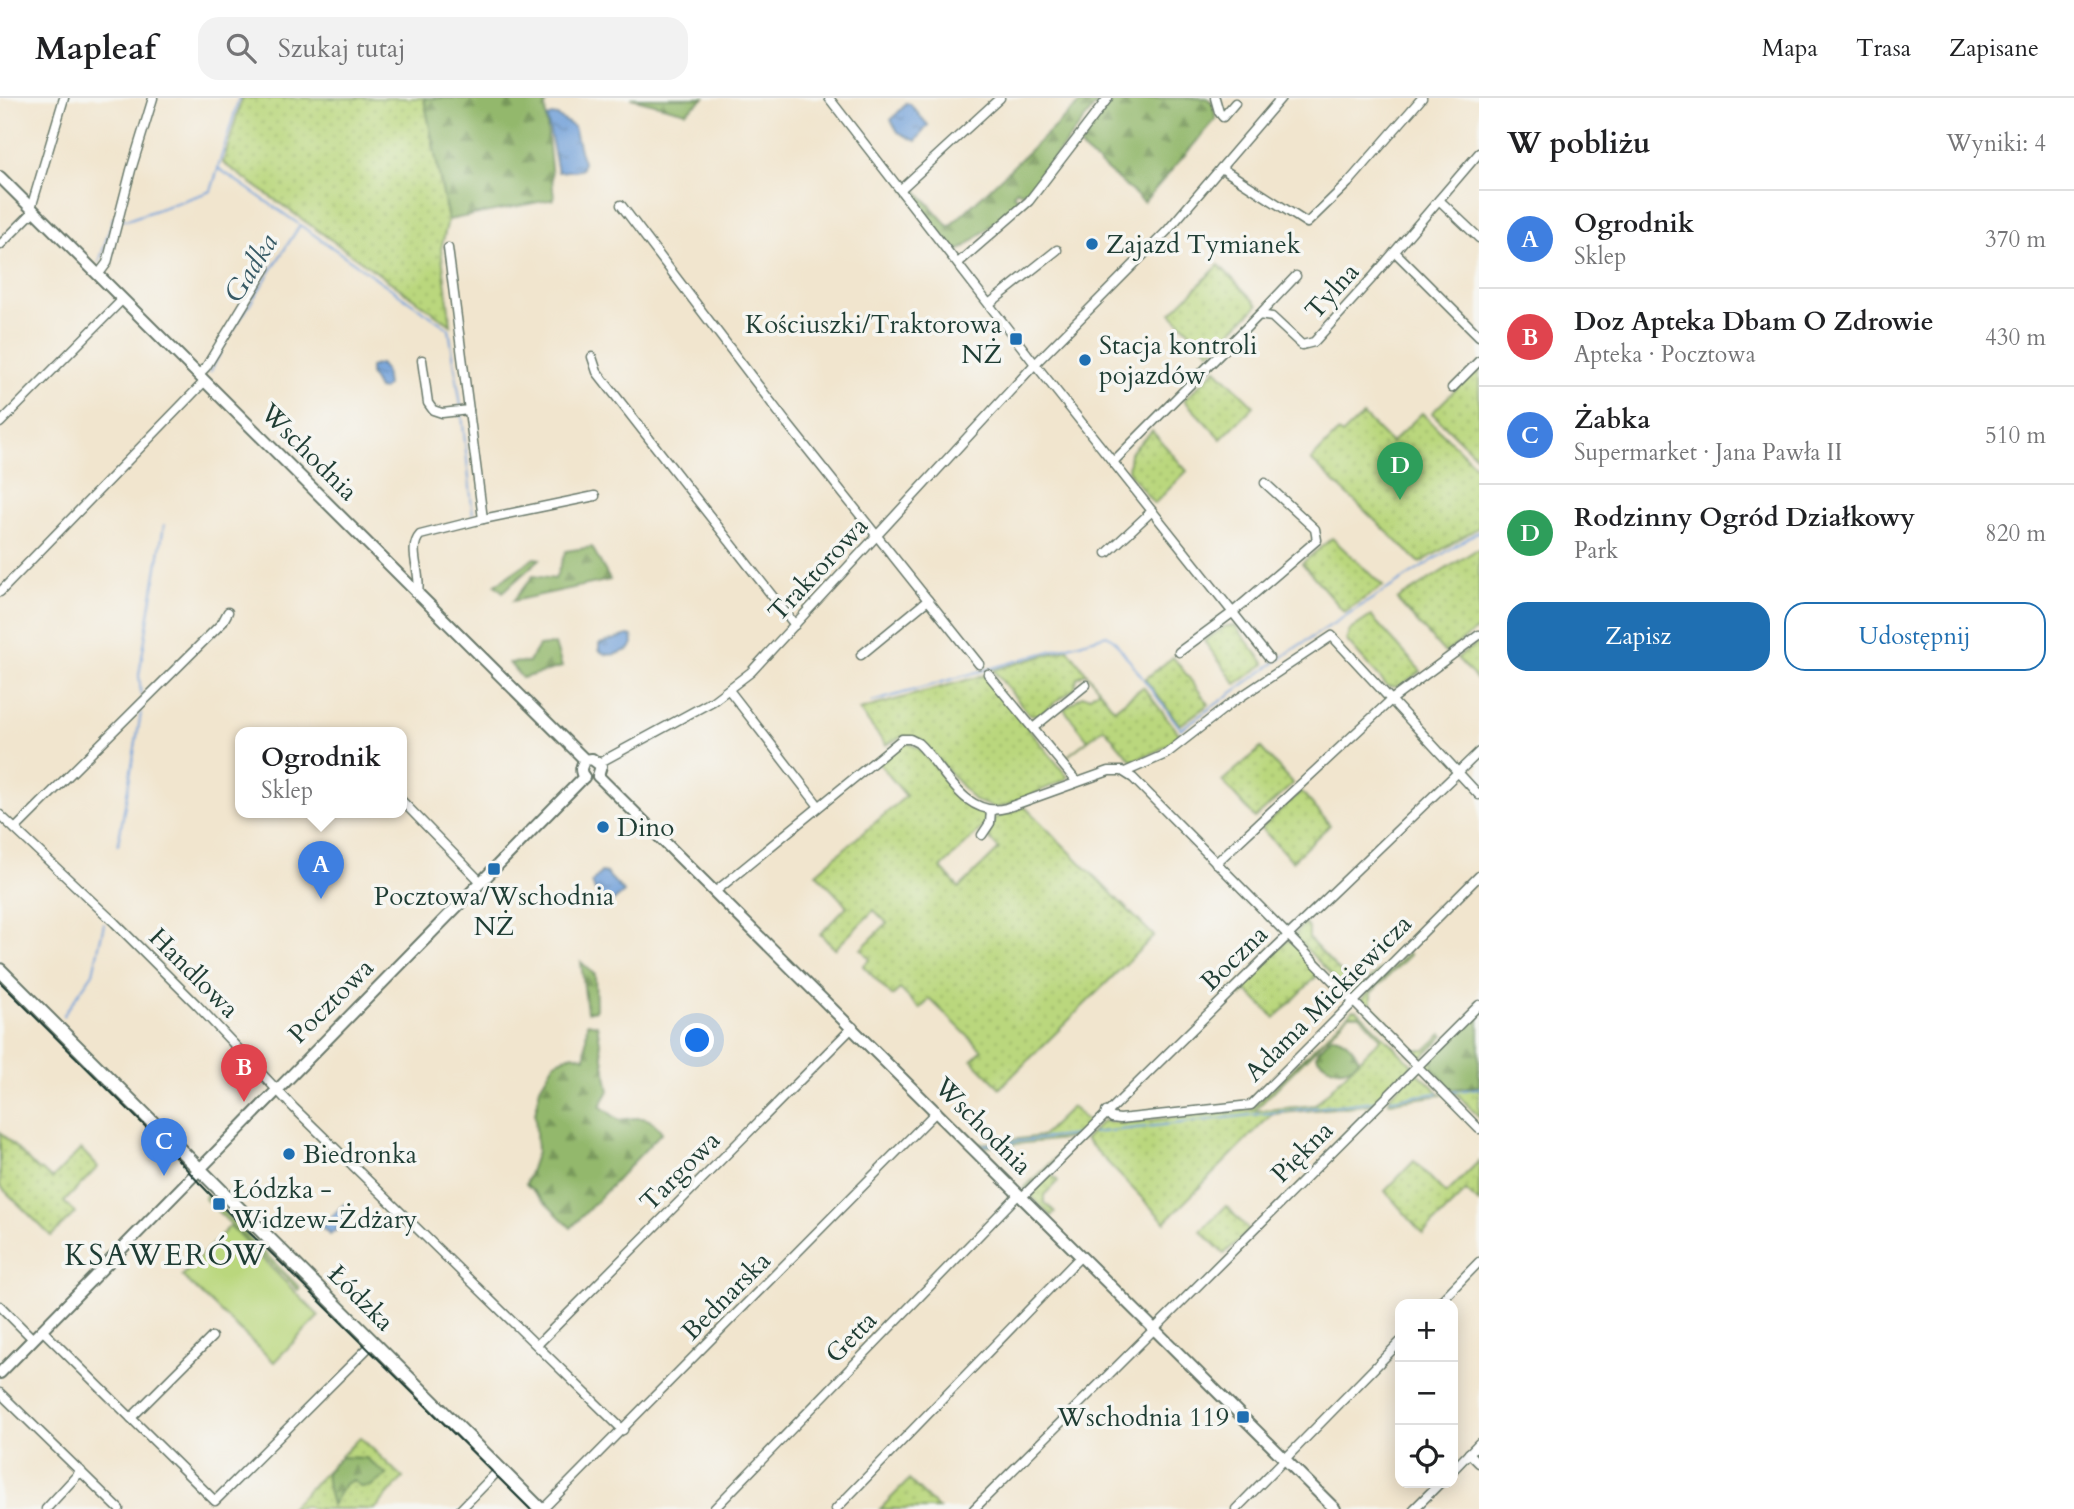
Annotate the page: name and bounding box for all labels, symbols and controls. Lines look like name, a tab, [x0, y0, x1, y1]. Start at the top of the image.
search box	[198, 17, 688, 80]
text: Mapleaf	[35, 26, 156, 71]
icon: search	[222, 29, 260, 67]
text: Szukaj tutaj	[278, 31, 405, 66]
text: Mapa	[1762, 32, 1818, 65]
text: Trasa	[1856, 32, 1911, 65]
text: Zapisane	[1949, 32, 2039, 65]
text: W pobliżu	[1507, 123, 1651, 164]
text: Wyniki: 4	[1946, 128, 2046, 159]
text: Ogrodnik	[1574, 206, 1694, 241]
text: A	[1521, 224, 1539, 255]
text: 370 m	[1985, 224, 2046, 255]
water label: Gadka	[215, 226, 287, 310]
place label: Zajazd Tymianek	[1106, 227, 1301, 262]
marker: Zajazd Tymianek	[1084, 236, 1100, 252]
text: Sklep	[1574, 241, 1626, 272]
street label: Tylna	[1297, 255, 1367, 327]
text: Doz Apteka Dbam O Zdrowie	[1574, 304, 1934, 339]
place label: Kościuszki/Traktorowa NŻ	[745, 307, 1002, 372]
text: B	[1522, 322, 1538, 353]
text: 430 m	[1985, 322, 2046, 353]
place label: Stacja kontroli pojazdów	[1099, 328, 1257, 393]
marker: Kościuszki/Traktorowa NŻ	[1008, 331, 1024, 347]
text: Apteka · Pocztowa	[1574, 339, 1756, 370]
marker: Stacja kontroli pojazdów	[1077, 352, 1093, 368]
street label: Wschodnia	[252, 395, 365, 508]
text: Żabka	[1574, 402, 1650, 437]
text: C	[1521, 420, 1539, 451]
text: 510 m	[1985, 420, 2046, 451]
text: Supermarket · Jana Pawła II	[1574, 437, 1842, 468]
pin: D	[1377, 442, 1423, 500]
text: Rodzinny Ogród Działkowy	[1574, 500, 1915, 535]
street label: Traktorowa	[760, 509, 876, 629]
text: D	[1520, 518, 1540, 549]
text: 820 m	[1985, 518, 2046, 549]
text: Park	[1574, 535, 1618, 566]
button: Zapisz	[1507, 602, 1770, 671]
button: Udostępnij	[1784, 602, 2046, 671]
popup	[235, 727, 407, 818]
text: Ogrodnik	[261, 740, 381, 775]
text: Sklep	[261, 775, 313, 806]
place label: Dino	[617, 810, 674, 845]
marker: Dino	[595, 819, 611, 835]
pin: A	[298, 841, 344, 899]
marker: Pocztowa/Wschodnia NŻ	[486, 861, 502, 877]
place label: Pocztowa/Wschodnia NŻ	[374, 879, 614, 944]
street label: Adama Mickiewicza	[1237, 907, 1419, 1089]
street label: Boczna	[1193, 917, 1275, 999]
street label: Handlowa	[141, 920, 247, 1026]
street label: Pocztowa	[281, 951, 381, 1051]
your location	[680, 1023, 714, 1057]
pin: B	[221, 1044, 267, 1102]
street label: Wschodnia	[926, 1069, 1039, 1182]
street label: Piękna	[1263, 1113, 1341, 1191]
pin: C	[141, 1118, 187, 1176]
street label: Targowa	[632, 1123, 728, 1219]
place label: Biedronka	[303, 1137, 417, 1172]
marker: Biedronka	[281, 1146, 297, 1162]
place label: Łódzka - Widzew-Żdżary	[232, 1172, 417, 1237]
marker: Łódzka - Widzew-Żdżary	[211, 1196, 227, 1212]
district label: KSAWERÓW	[64, 1235, 268, 1276]
street label: Bednarska	[674, 1244, 778, 1348]
street label: Łódzka	[320, 1257, 402, 1339]
map controls	[1395, 1299, 1458, 1488]
button: +	[1395, 1299, 1458, 1362]
street label: Getta	[818, 1303, 884, 1371]
button: −	[1395, 1362, 1458, 1425]
place label: Wschodnia 119	[1056, 1400, 1229, 1435]
marker: Wschodnia 119	[1235, 1409, 1251, 1425]
button: locate	[1395, 1425, 1458, 1488]

